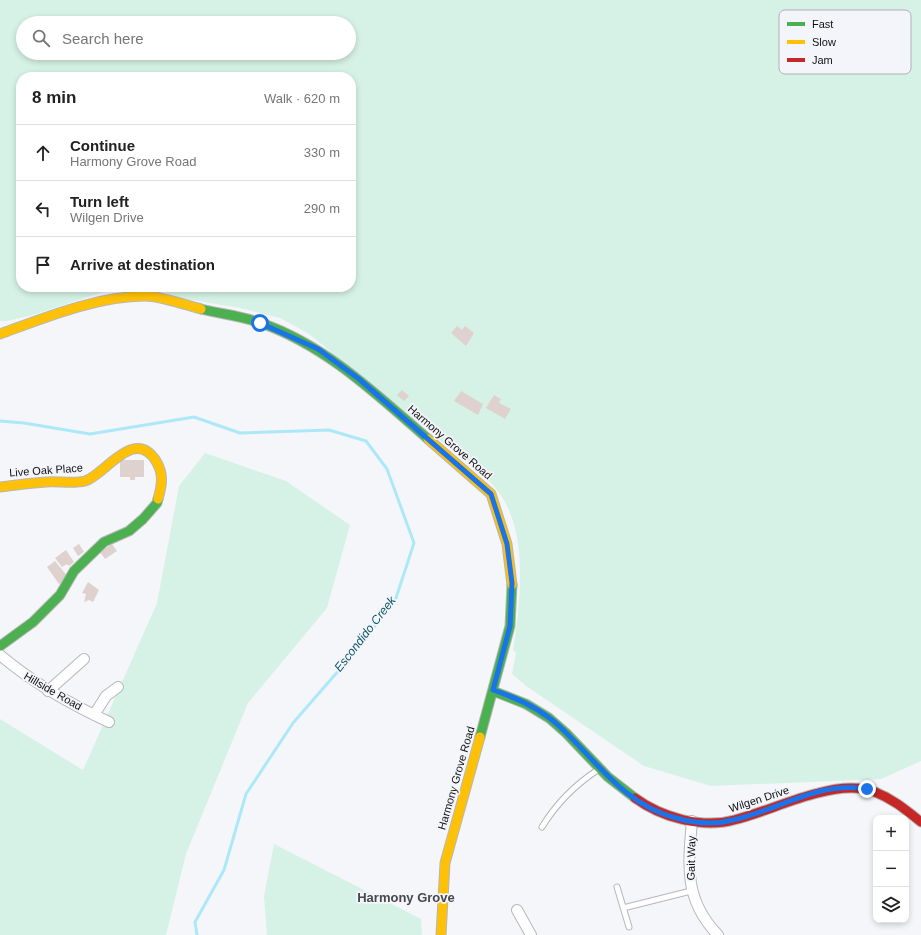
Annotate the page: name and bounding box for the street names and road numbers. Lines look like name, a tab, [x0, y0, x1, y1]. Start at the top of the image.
street label: Harmony Grove Road	[406, 402, 494, 482]
street label: Live Oak Place	[9, 461, 83, 479]
street label: Hillside Road	[22, 670, 84, 712]
street label: Harmony Grove Road	[435, 725, 477, 831]
street label: Wilgen Drive	[727, 784, 791, 814]
street label: Gait Way	[685, 835, 697, 881]

